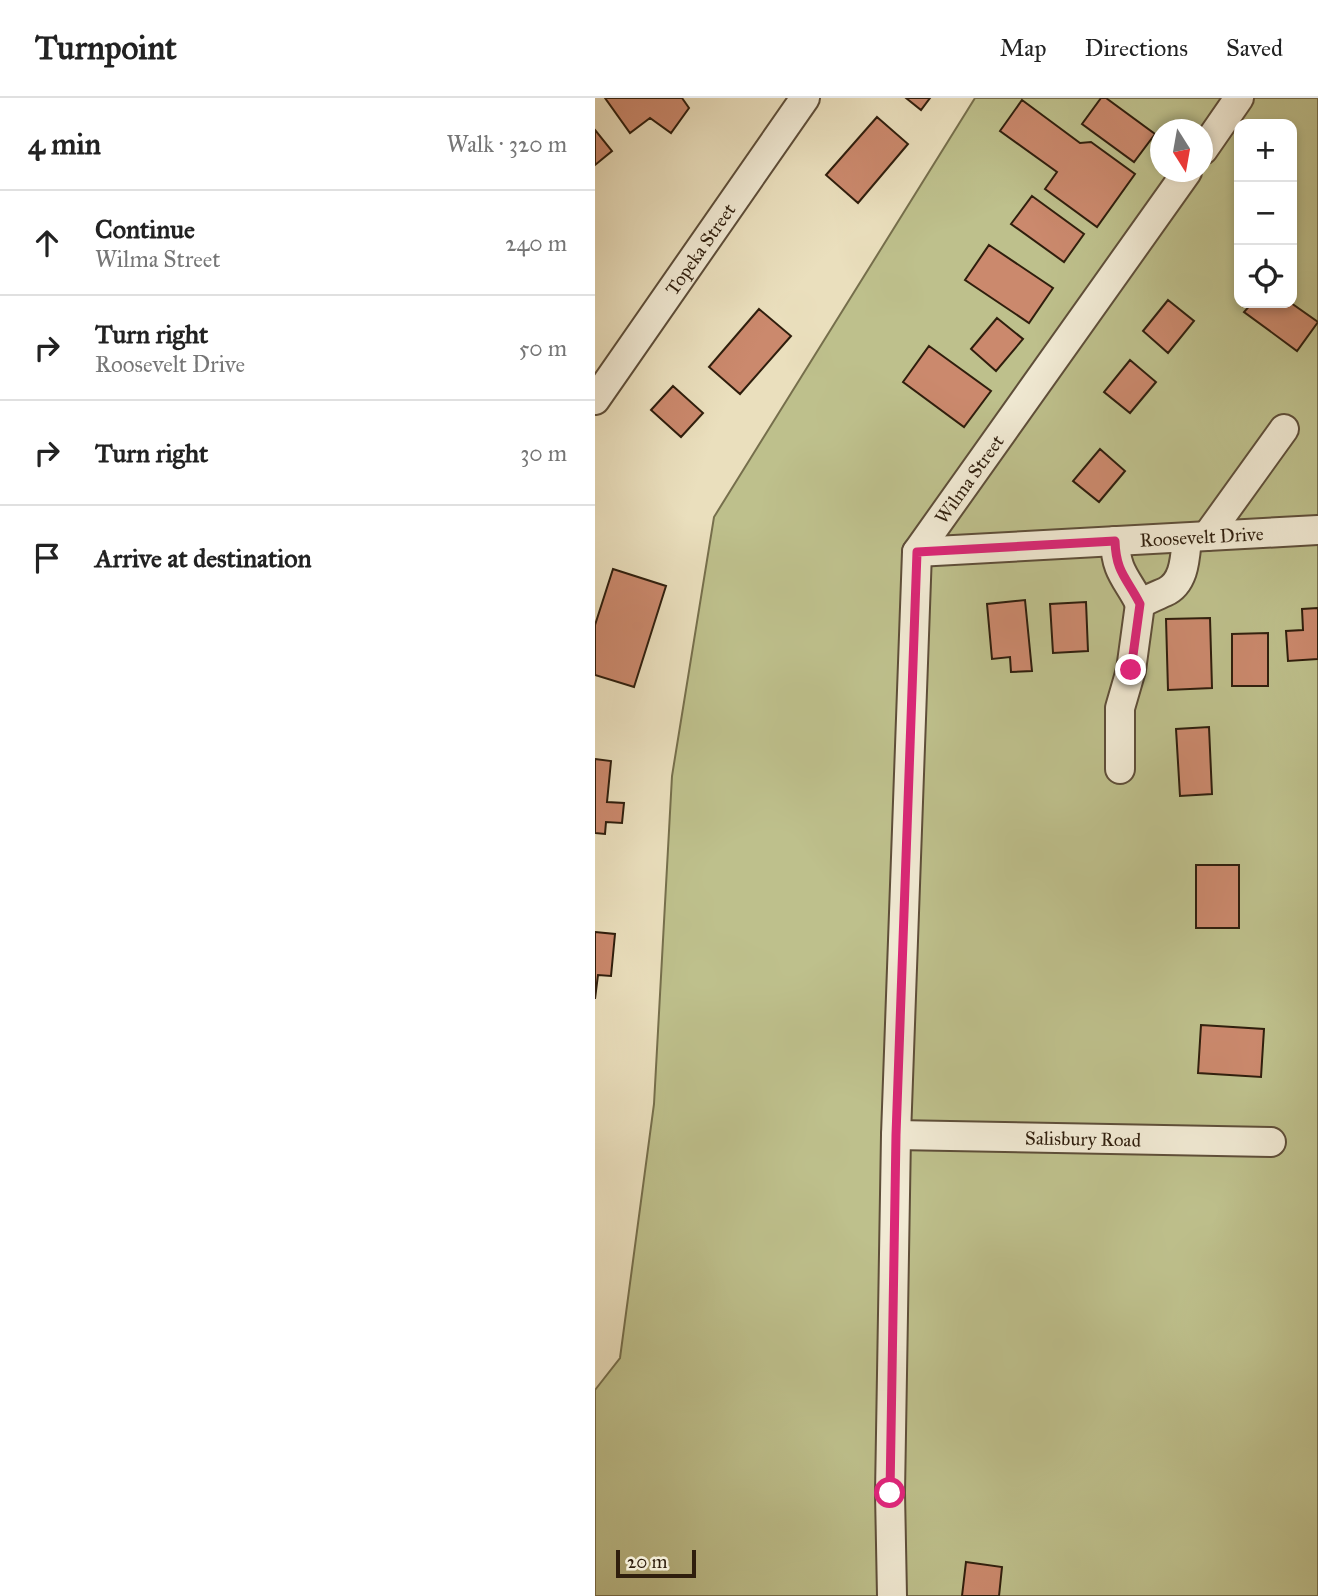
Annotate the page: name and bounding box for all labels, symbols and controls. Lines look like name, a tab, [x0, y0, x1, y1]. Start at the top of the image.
text: Turnpoint	[35, 28, 177, 68]
text: Map	[1000, 33, 1047, 63]
text: Directions	[1085, 33, 1188, 63]
text: Saved	[1226, 33, 1283, 63]
north arrow	[1150, 119, 1213, 182]
map controls	[1234, 119, 1297, 308]
button: +	[1234, 119, 1297, 182]
text: 4 min	[28, 126, 101, 162]
text: Walk · 320 m	[447, 130, 567, 158]
button: −	[1234, 182, 1297, 245]
street label: Topeka Street	[661, 199, 741, 300]
text: Continue	[95, 213, 195, 245]
icon: ahead	[28, 224, 66, 262]
text: 240 m	[505, 229, 567, 257]
text: Wilma Street	[95, 245, 221, 273]
button: locate	[1234, 245, 1297, 308]
text: Turn right	[95, 318, 208, 350]
icon: right	[28, 329, 66, 367]
text: 50 m	[519, 334, 567, 362]
text: Roosevelt Drive	[95, 350, 245, 378]
street label: Wilma Street	[930, 430, 1009, 528]
icon: right	[28, 434, 66, 472]
text: Turn right	[95, 437, 208, 469]
text: 30 m	[520, 439, 567, 467]
street label: Roosevelt Drive	[1139, 522, 1264, 552]
icon: arrive	[28, 539, 66, 577]
text: Arrive at destination	[95, 542, 312, 574]
route end	[1115, 654, 1146, 685]
street label: Salisbury Road	[1025, 1126, 1142, 1152]
route start	[874, 1477, 905, 1508]
scale bar	[616, 1547, 697, 1579]
text: 20 m	[627, 1550, 668, 1573]

